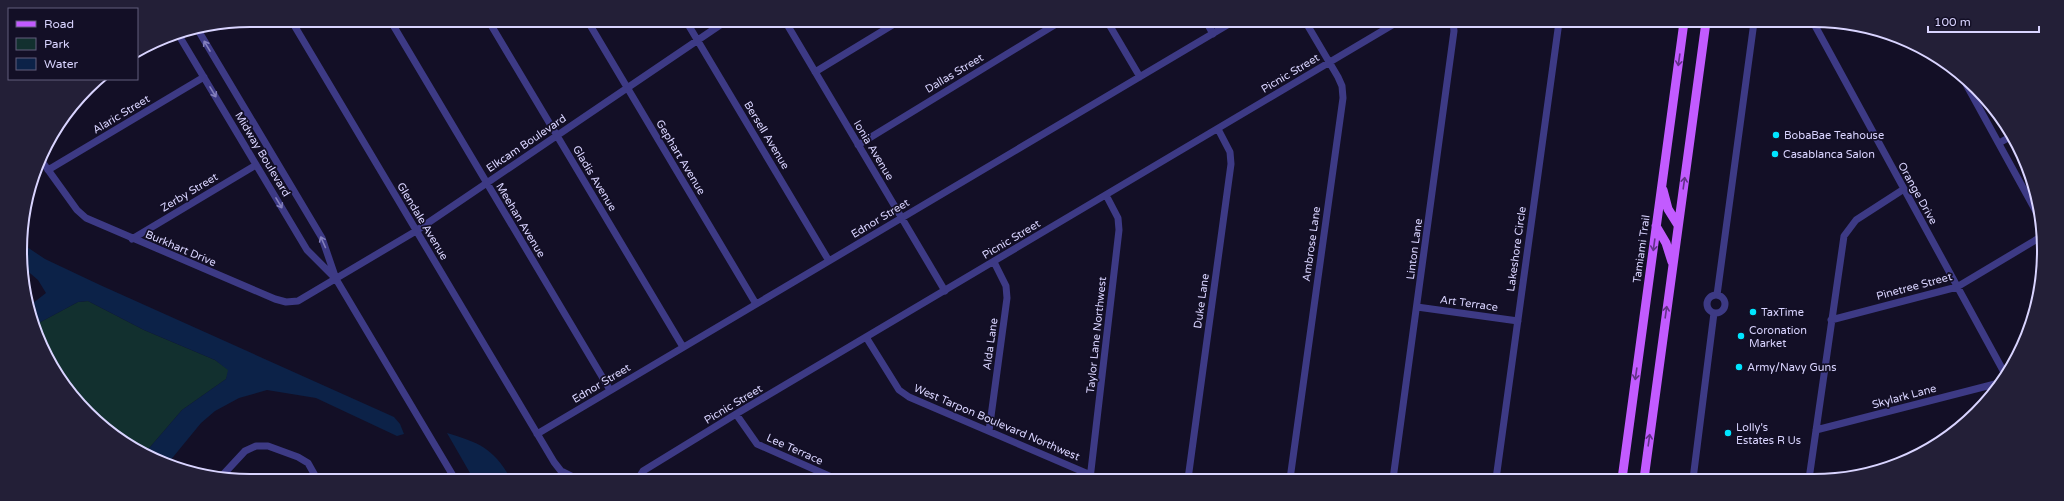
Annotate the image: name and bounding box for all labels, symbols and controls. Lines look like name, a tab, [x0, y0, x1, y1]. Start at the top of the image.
legend	[8, 8, 138, 80]
scale bar	[1928, 8, 2039, 34]
text: 100 m	[1934, 15, 1971, 29]
text: Road	[44, 17, 74, 31]
text: Park	[44, 37, 70, 51]
one-way arrow	[203, 40, 211, 52]
street label: Dallas Street	[923, 51, 986, 96]
street label: Picnic Street	[1259, 51, 1322, 96]
one-way arrow	[1675, 54, 1683, 67]
text: Water	[44, 57, 79, 71]
one-way arrow	[209, 86, 217, 98]
street label: Alaric Street	[90, 92, 152, 137]
street label: Bersell Avenue	[741, 99, 792, 172]
street label: Midway Boulevard	[232, 110, 293, 199]
street label: Elkcam Boulevard	[484, 112, 569, 175]
street label: Gephart Avenue	[653, 117, 708, 197]
street label: Ionia Avenue	[851, 118, 897, 183]
place label: BobaBae Teahouse	[1784, 129, 1884, 142]
marker: BobaBae Teahouse	[1771, 130, 1781, 140]
street label: Gladis Avenue	[570, 143, 619, 214]
place label: Casablanca Salon	[1783, 148, 1875, 161]
marker: Casablanca Salon	[1770, 149, 1780, 159]
street label: Orange Drive	[1895, 160, 1940, 227]
street label: Zerby Street	[158, 170, 220, 215]
one-way arrow	[1680, 177, 1688, 190]
street label: Glendale Avenue	[394, 180, 451, 262]
street label: Meehan Avenue	[493, 181, 548, 260]
street label: Ednor Street	[849, 196, 912, 241]
one-way arrow	[276, 197, 284, 209]
street label: Ambrose Lane	[1300, 206, 1323, 282]
street label: Lakeshore Circle	[1504, 206, 1529, 292]
street label: Tamiami Trail	[1630, 214, 1653, 284]
street label: Picnic Street	[980, 217, 1043, 262]
street label: Linton Lane	[1404, 218, 1425, 280]
street label: Burkhart Drive	[143, 228, 218, 269]
one-way arrow	[319, 237, 326, 249]
one-way arrow	[1650, 238, 1658, 251]
street label: Pinetree Street	[1875, 270, 1953, 303]
street label: Duke Lane	[1191, 273, 1212, 329]
street label: Taylor Lane Northwest	[1084, 276, 1109, 394]
street label: Art Terrace	[1439, 293, 1499, 314]
one-way arrow	[1662, 306, 1670, 319]
place label: TaxTime	[1761, 306, 1804, 319]
marker: TaxTime	[1748, 307, 1758, 317]
street label: Alda Lane	[980, 317, 1001, 371]
place label: Coronation Market	[1749, 324, 1807, 350]
marker: Coronation Market	[1736, 331, 1746, 341]
street label: Ednor Street	[570, 361, 633, 406]
place label: Army/Navy Guns	[1747, 361, 1836, 374]
marker: Army/Navy Guns	[1734, 362, 1744, 372]
one-way arrow	[1632, 367, 1640, 380]
street label: Picnic Street	[702, 382, 765, 427]
street label: West Tarpon Boulevard Northwest	[912, 382, 1082, 463]
street label: Skylark Lane	[1871, 382, 1938, 411]
place label: Lolly's Estates R Us	[1736, 421, 1801, 447]
marker: Lolly's Estates R Us	[1723, 428, 1733, 438]
street label: Lee Terrace	[765, 431, 825, 468]
one-way arrow	[1645, 434, 1653, 447]

